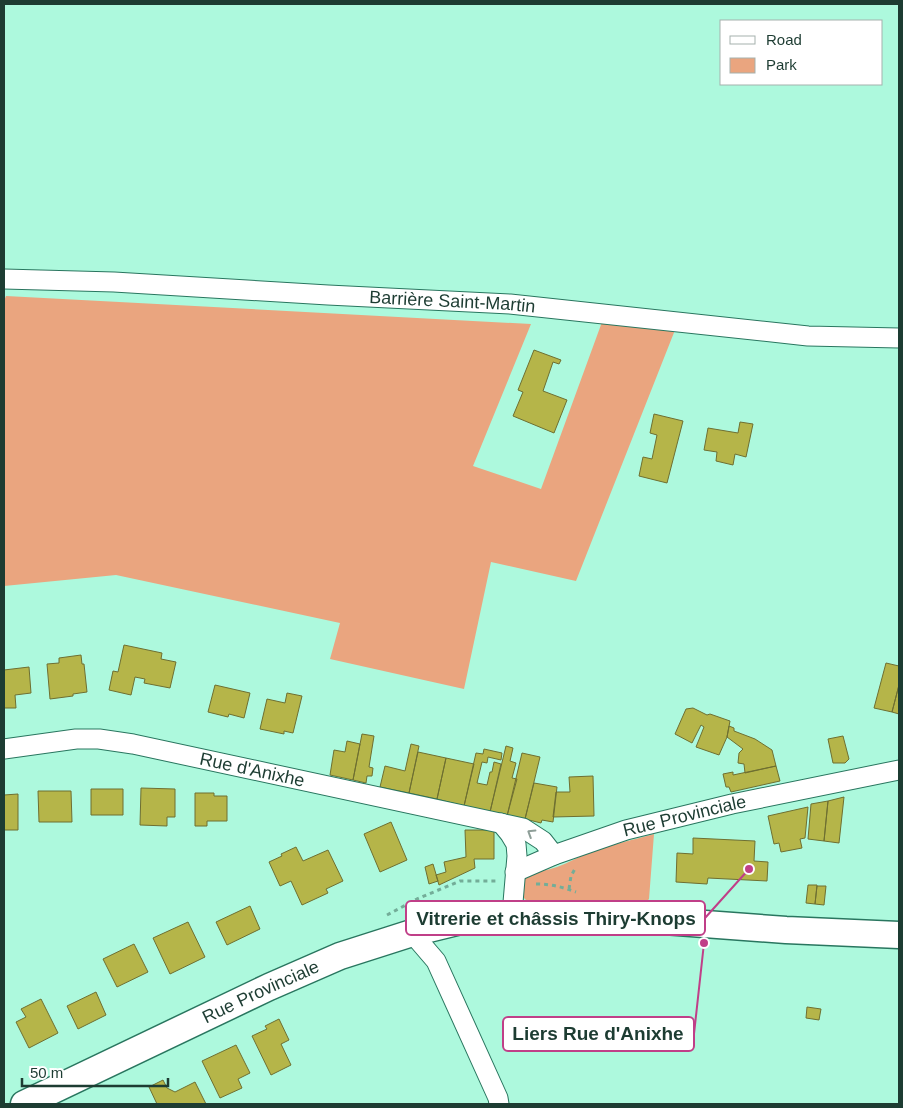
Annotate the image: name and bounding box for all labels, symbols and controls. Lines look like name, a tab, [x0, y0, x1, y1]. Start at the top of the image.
legend	[720, 20, 883, 85]
text: Road	[766, 31, 802, 48]
text: Park	[766, 56, 797, 73]
street label: Barrière Saint-Martin	[369, 287, 536, 317]
street label: Rue d'Anixhe	[198, 749, 306, 791]
street label: Rue Provinciale	[621, 791, 748, 840]
one-way arrow	[527, 830, 536, 840]
callout: Vitrerie et châssis Thiry-Knops	[406, 901, 705, 935]
text: Vitrerie et châssis Thiry-Knops	[416, 908, 696, 929]
street label: Rue Provinciale	[199, 956, 322, 1027]
callout: Liers Rue d'Anixhe	[503, 1017, 694, 1051]
text: Liers Rue d'Anixhe	[512, 1023, 684, 1044]
scale bar	[22, 1056, 169, 1088]
text: 50 m	[30, 1064, 63, 1081]

